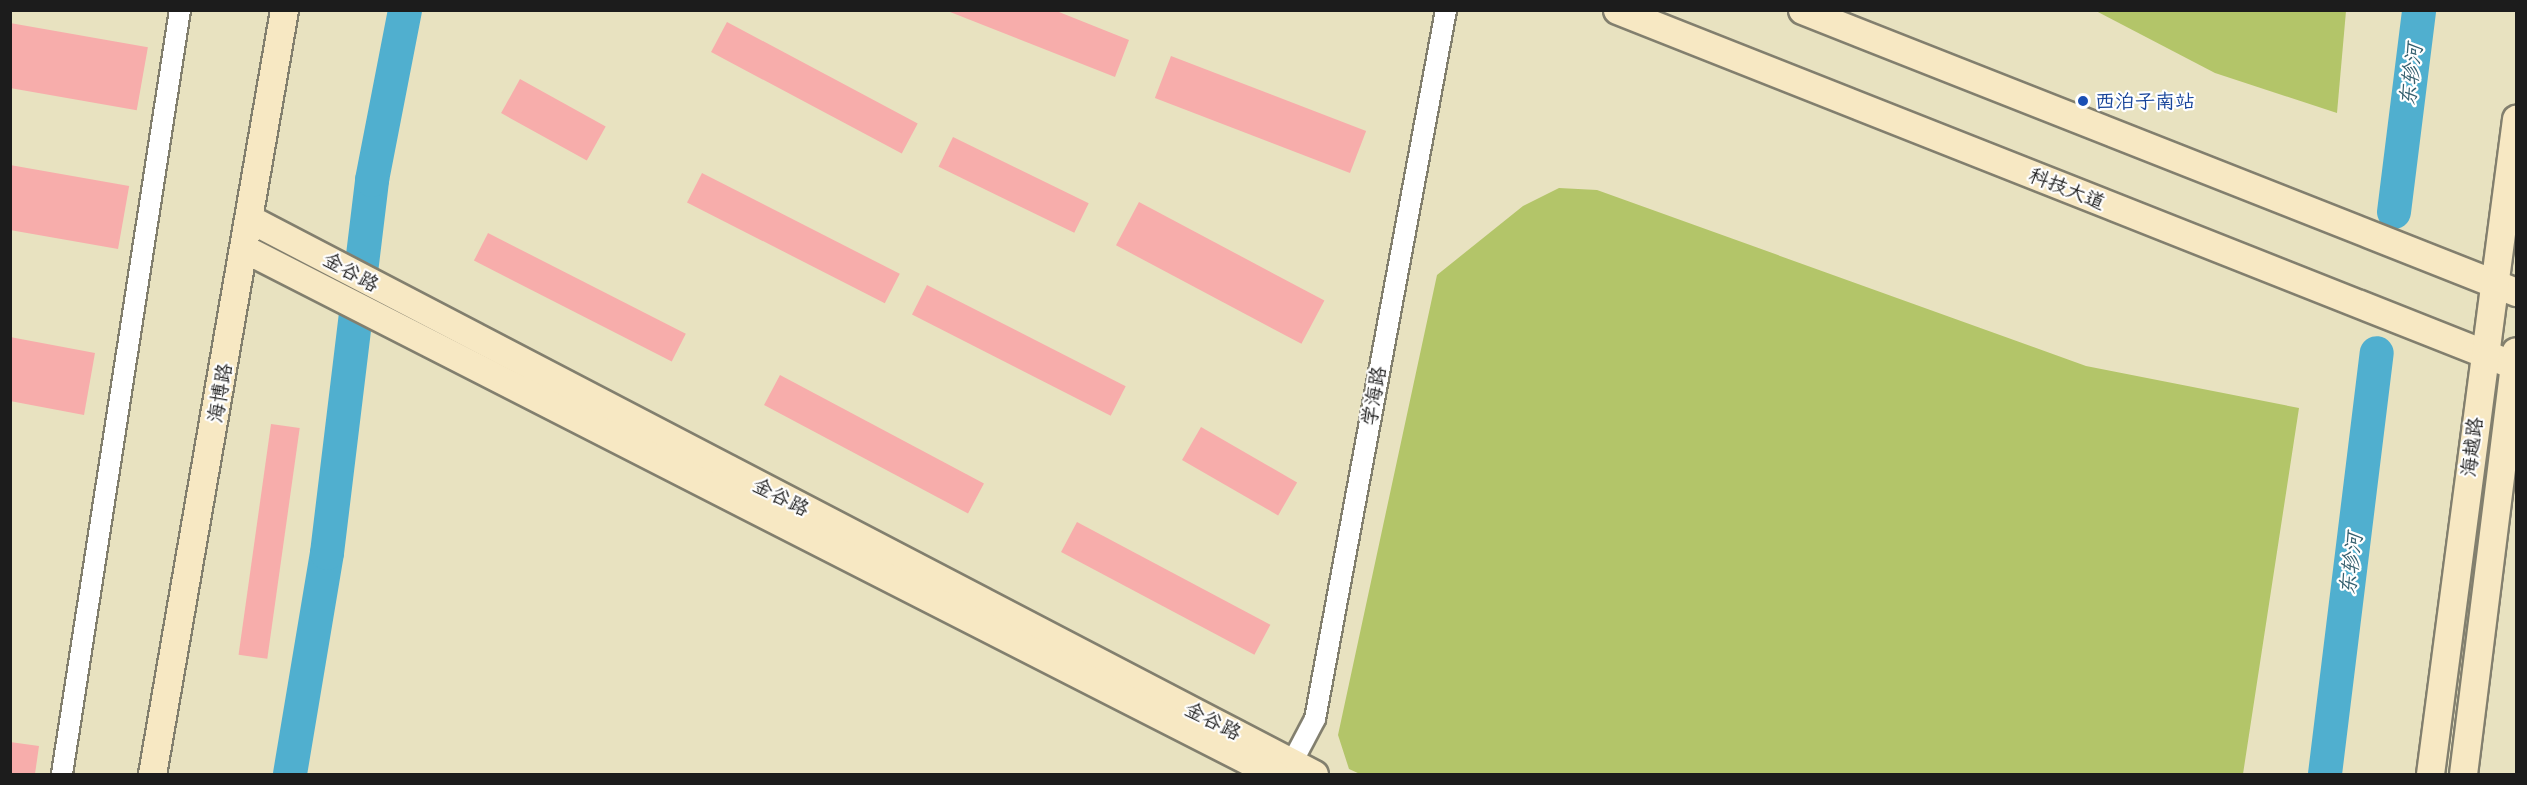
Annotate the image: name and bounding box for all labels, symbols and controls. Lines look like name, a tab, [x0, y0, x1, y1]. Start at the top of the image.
water label: 东轸河	[2395, 42, 2427, 108]
place label: 西泊子南站	[2095, 89, 2195, 113]
marker: 西泊子南站	[2076, 94, 2090, 108]
street label: 科技大道	[2025, 163, 2109, 215]
street label: 金谷路	[319, 247, 383, 297]
street label: 海博路	[203, 361, 237, 425]
street label: 学海路	[1357, 364, 1391, 428]
street label: 海越路	[2456, 416, 2488, 478]
street label: 金谷路	[749, 473, 813, 521]
water label: 东轸河	[2335, 531, 2367, 597]
street label: 金谷路	[1181, 697, 1245, 745]

